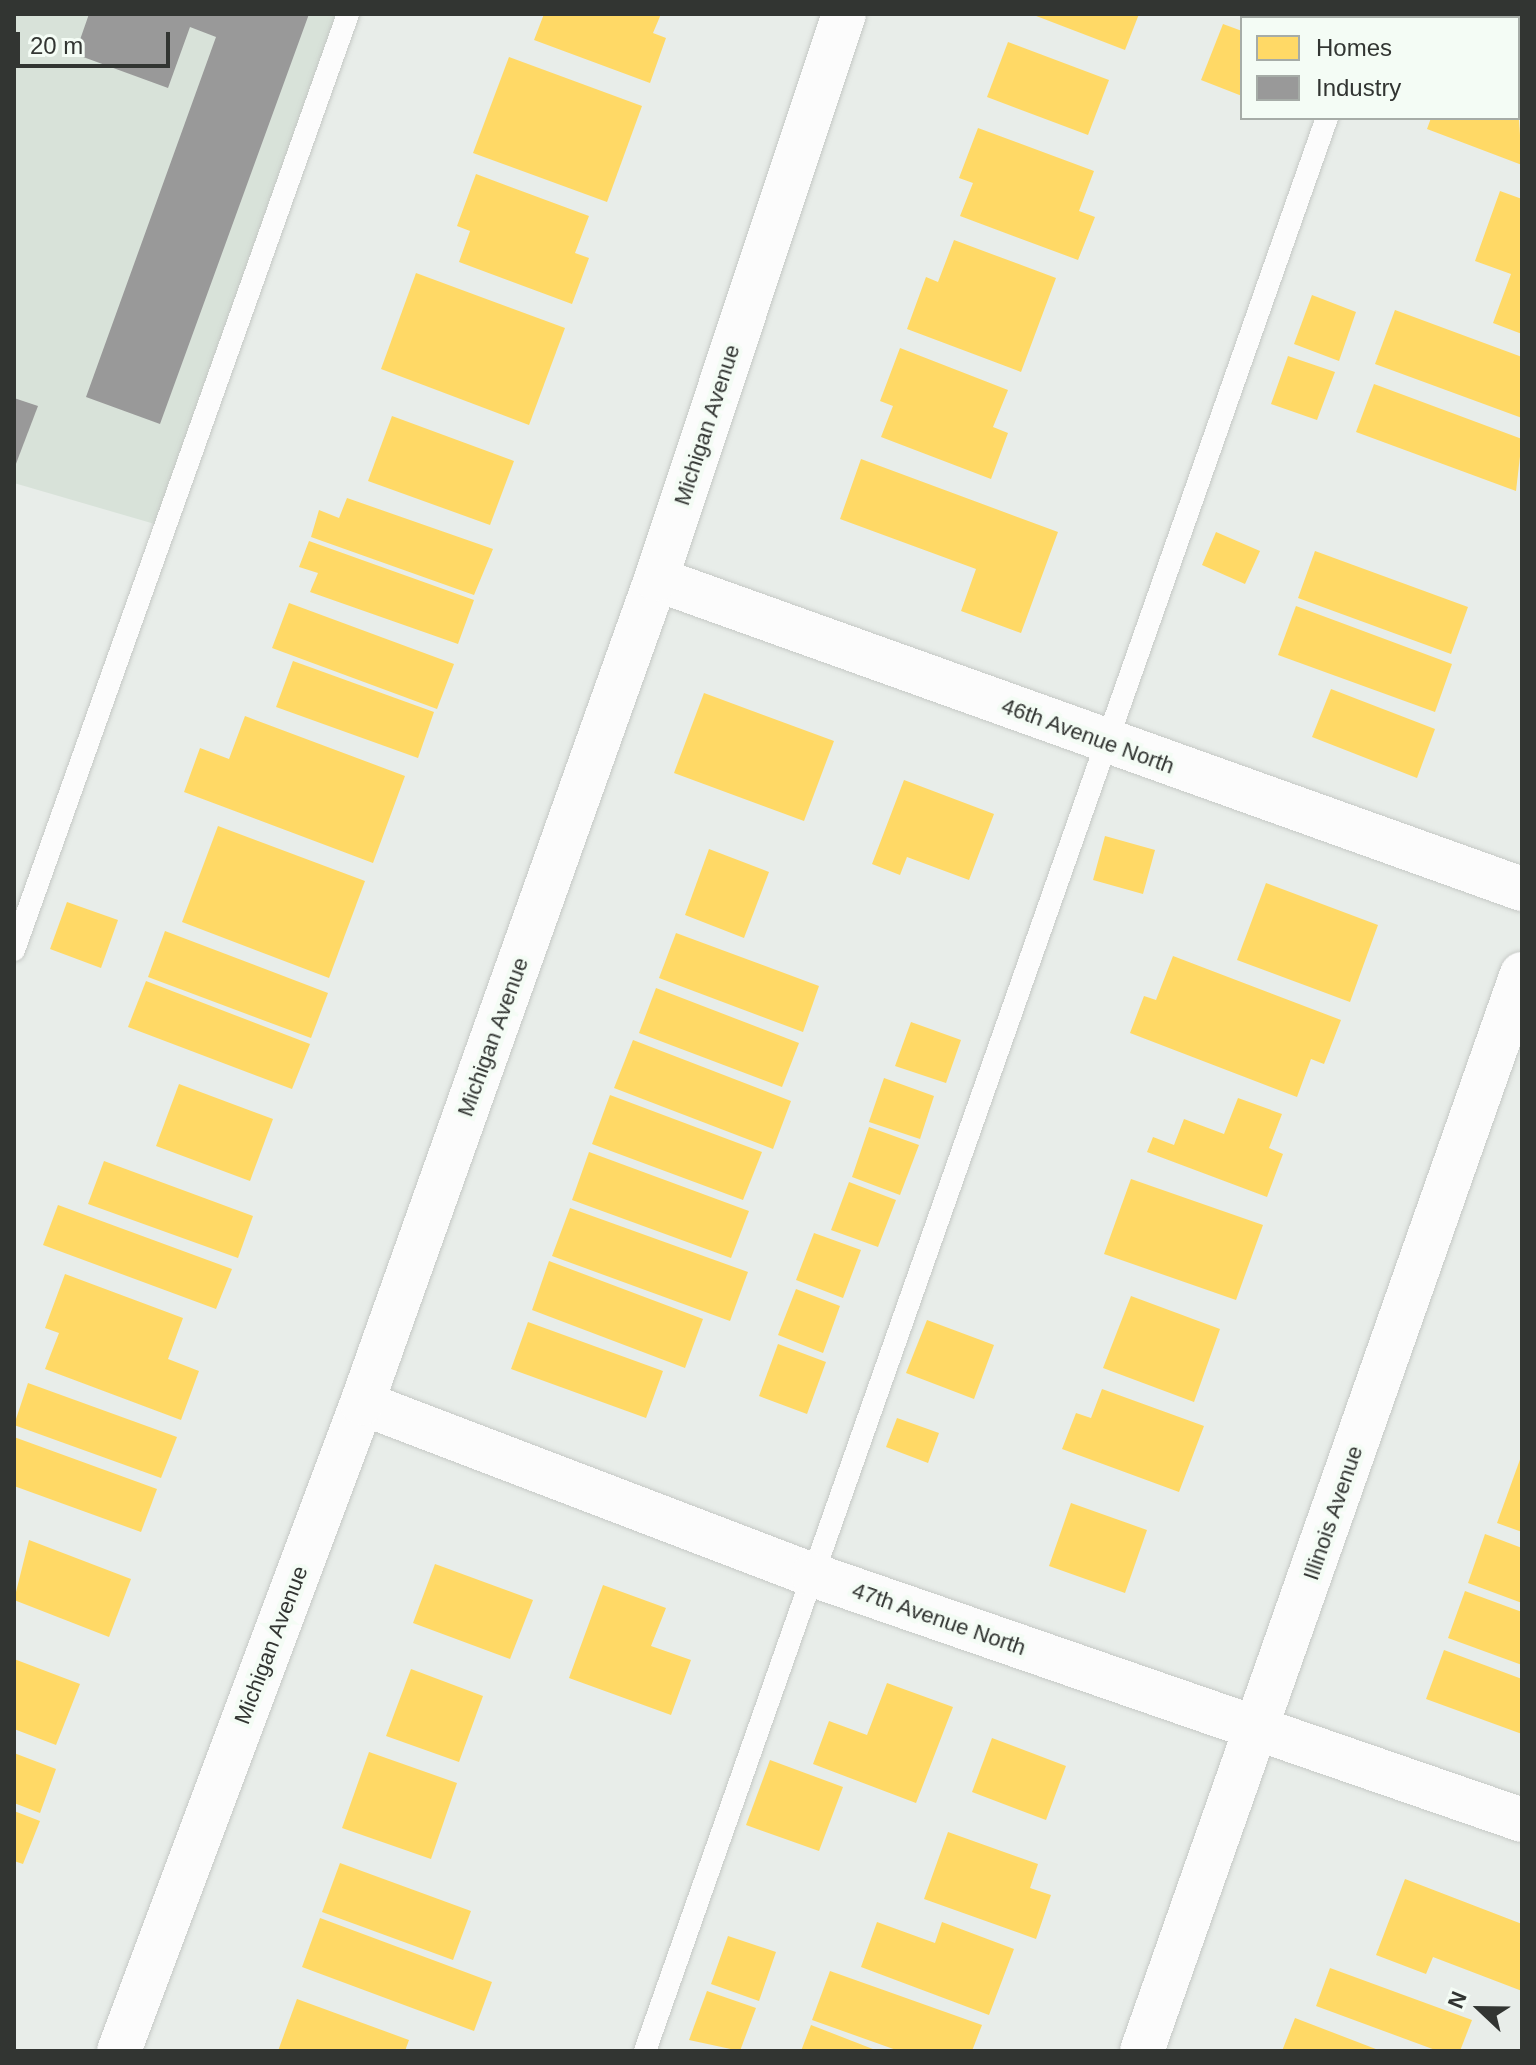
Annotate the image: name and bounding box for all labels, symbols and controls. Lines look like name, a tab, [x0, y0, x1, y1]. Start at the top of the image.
scale bar	[20, 16, 174, 66]
legend	[1240, 16, 1520, 120]
text: 20 m	[30, 32, 83, 59]
text: Homes	[1316, 34, 1392, 61]
text: Industry	[1316, 74, 1401, 101]
street label: Michigan Avenue	[668, 341, 746, 509]
street label: 46th Avenue North	[997, 692, 1179, 780]
street label: Michigan Avenue	[452, 953, 534, 1121]
street label: Illinois Avenue	[1297, 1442, 1369, 1584]
street label: Michigan Avenue	[229, 1562, 313, 1728]
street label: 47th Avenue North	[848, 1577, 1030, 1661]
north arrow	[1440, 1969, 1520, 2049]
text: N	[1443, 1988, 1472, 2012]

